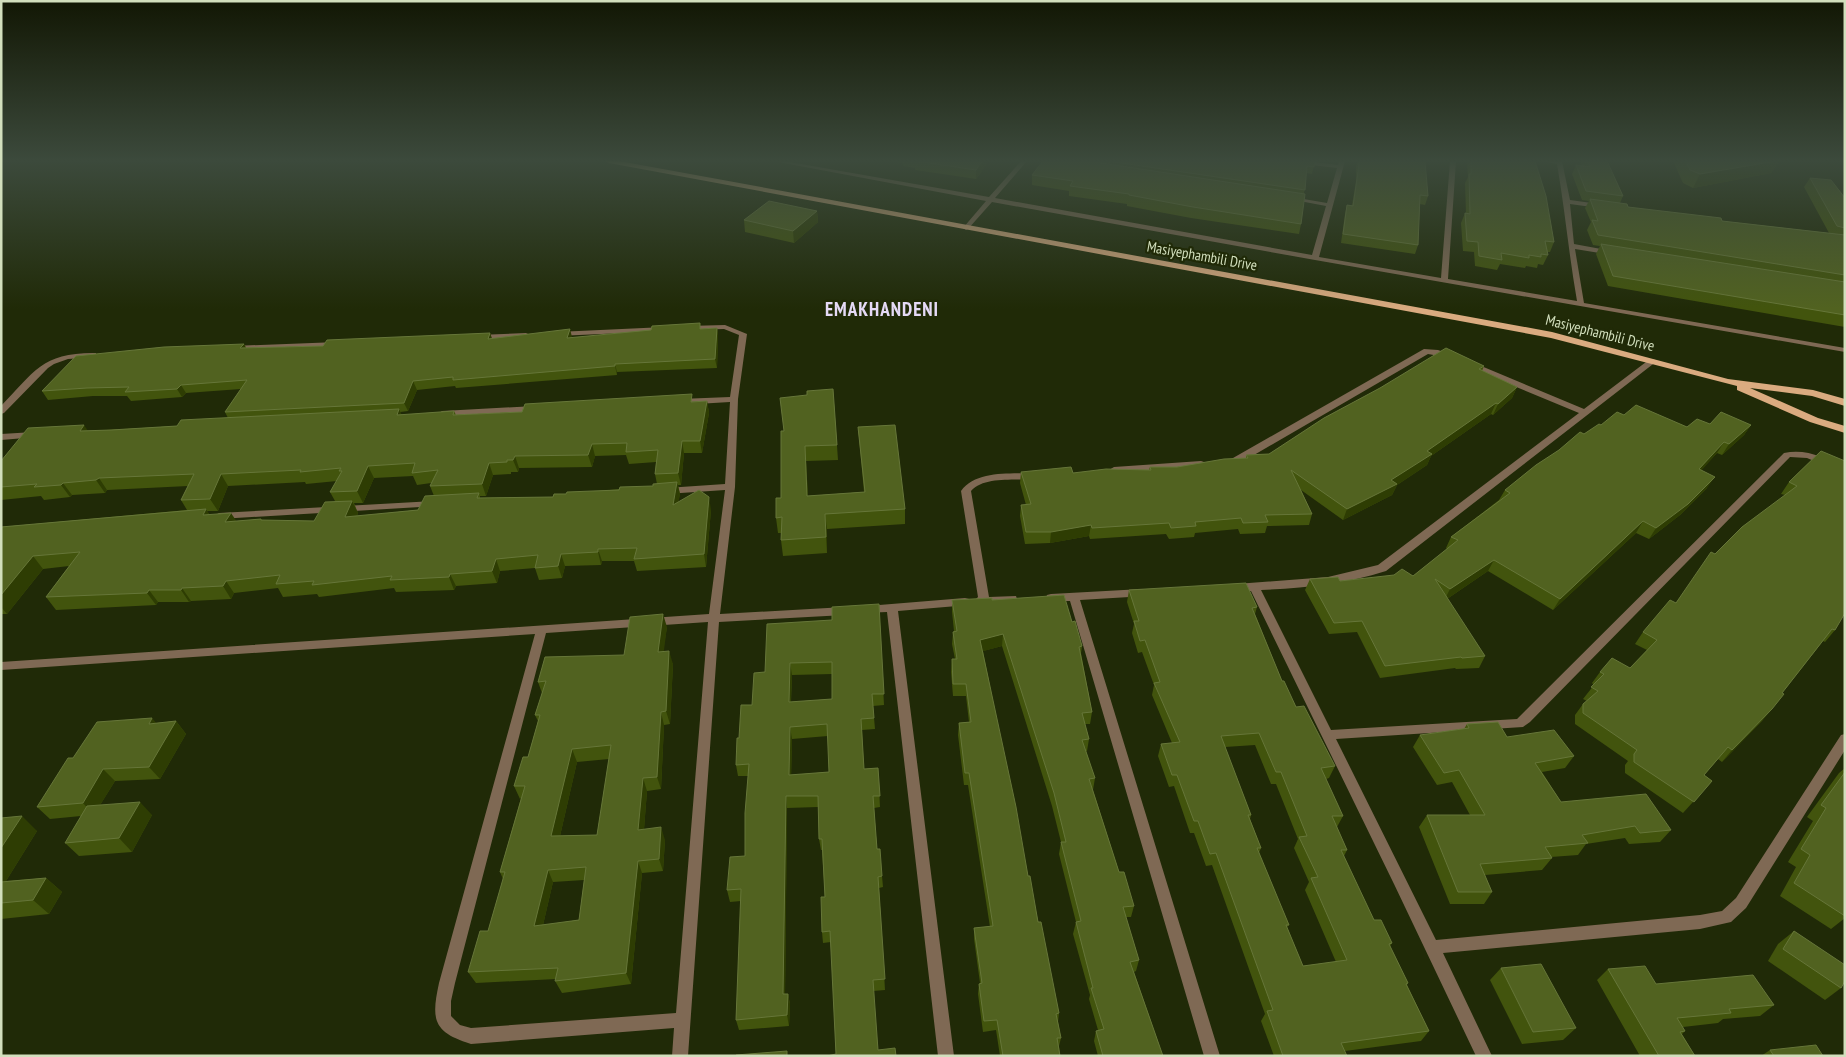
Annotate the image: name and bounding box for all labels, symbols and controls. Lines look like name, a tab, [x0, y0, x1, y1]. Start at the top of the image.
street label: Masiyephambili Drive	[1146, 236, 1259, 275]
district label: EMAKHANDENI	[825, 297, 939, 321]
street label: Masiyephambili Drive	[1544, 310, 1657, 355]

